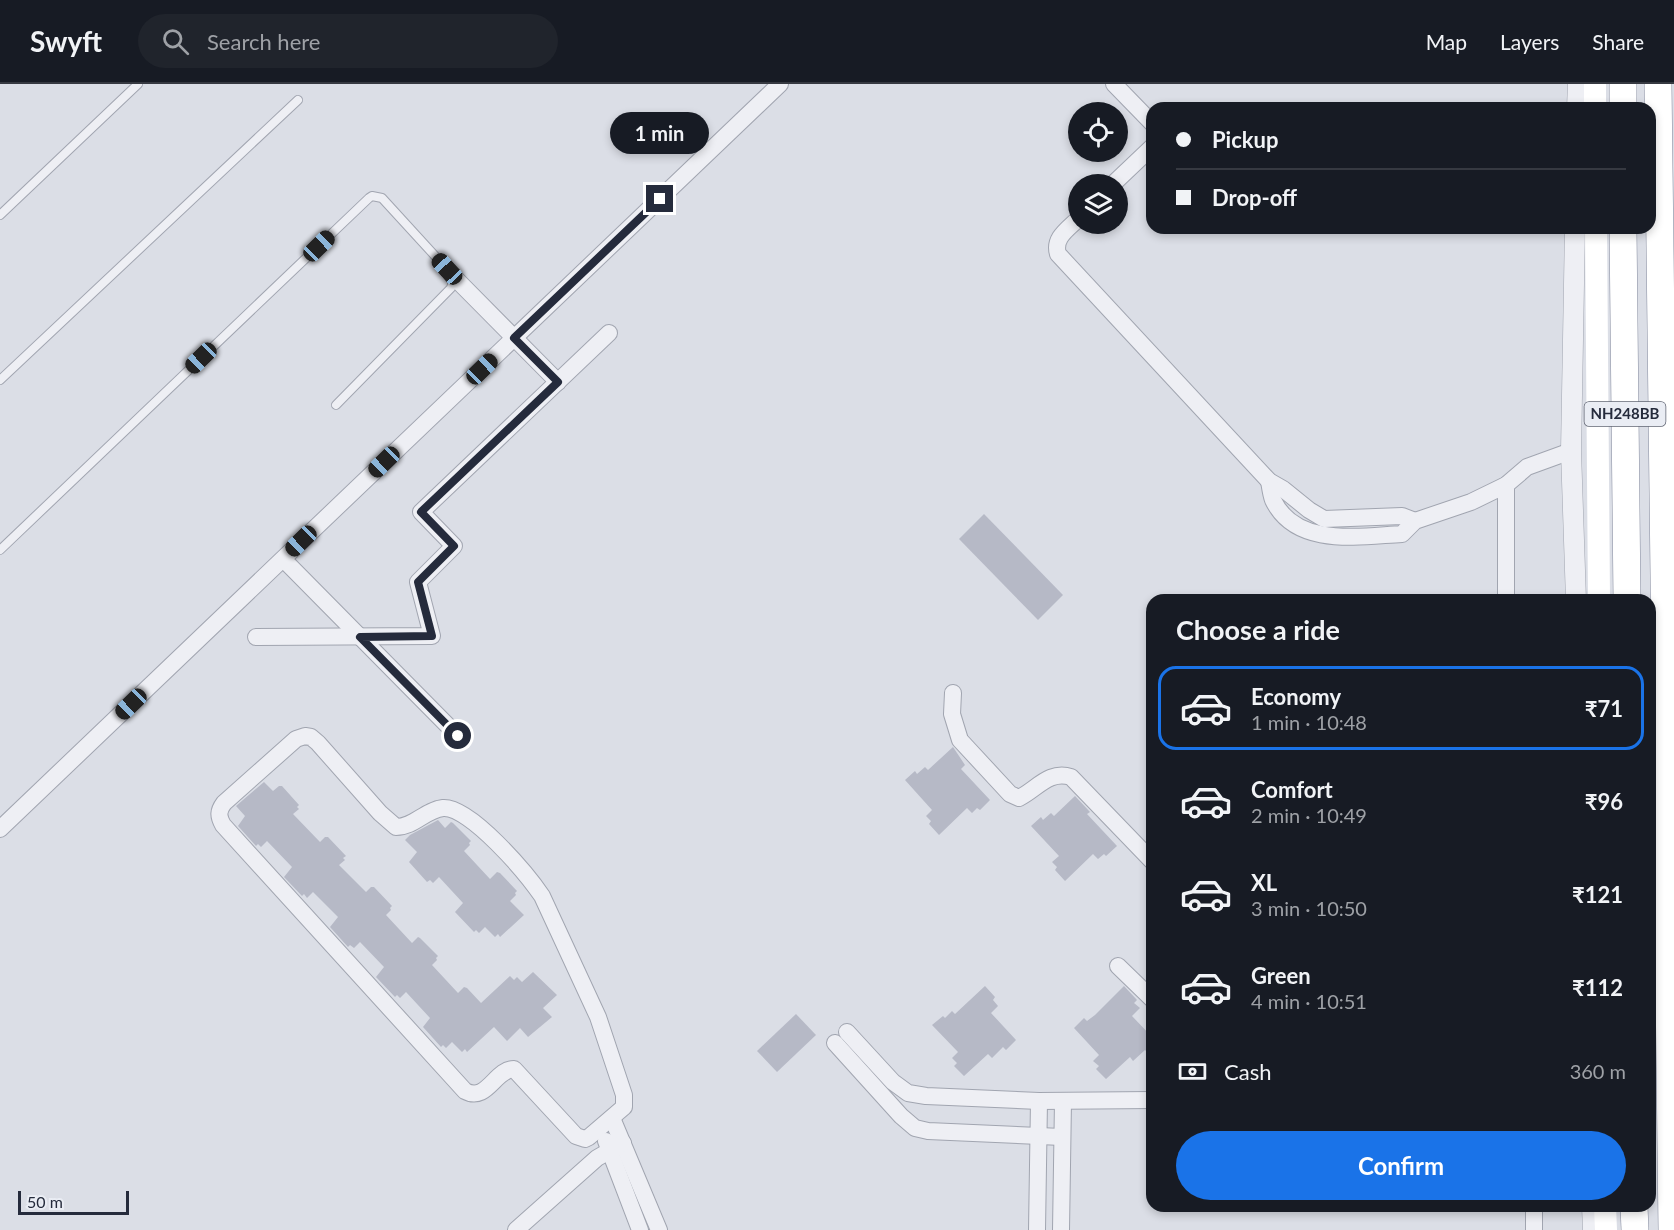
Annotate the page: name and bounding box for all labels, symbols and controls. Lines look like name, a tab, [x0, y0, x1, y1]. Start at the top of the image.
search box	[138, 14, 558, 68]
text: Swyft	[30, 24, 102, 58]
icon: search	[159, 25, 192, 58]
text: Search here	[207, 28, 320, 55]
text: Map	[1426, 29, 1467, 54]
text: Layers	[1500, 29, 1559, 54]
text: Share	[1592, 29, 1644, 54]
map controls	[1068, 102, 1128, 234]
button: locate	[1068, 102, 1128, 162]
callout: 1 min	[610, 112, 710, 154]
text: 1 min	[635, 121, 684, 145]
text: Pickup	[1212, 126, 1278, 153]
button: layers	[1068, 174, 1128, 234]
text: Drop-off	[1212, 184, 1297, 211]
route end	[646, 185, 673, 212]
car	[300, 227, 338, 265]
car	[428, 250, 466, 288]
car	[182, 339, 220, 377]
car	[463, 350, 501, 388]
road number: NH248BB	[1584, 402, 1666, 426]
car	[365, 443, 403, 481]
car	[282, 522, 320, 560]
text: Choose a ride	[1176, 613, 1340, 646]
icon: car	[1179, 681, 1233, 735]
text: Economy	[1251, 683, 1341, 710]
car	[112, 685, 150, 723]
text: ₹71	[1585, 695, 1623, 722]
text: 1 min · 10:48	[1251, 710, 1367, 734]
route start	[444, 722, 471, 749]
icon: car	[1179, 774, 1233, 828]
text: Comfort	[1251, 776, 1333, 803]
text: ₹96	[1585, 788, 1623, 815]
text: 2 min · 10:49	[1251, 803, 1367, 827]
icon: car	[1179, 867, 1233, 921]
text: XL	[1251, 869, 1277, 896]
text: ₹121	[1572, 881, 1623, 908]
text: 3 min · 10:50	[1251, 896, 1367, 920]
icon: car	[1179, 960, 1233, 1014]
text: Green	[1251, 962, 1311, 989]
text: ₹112	[1572, 974, 1623, 1001]
text: 4 min · 10:51	[1251, 989, 1367, 1013]
icon: cash	[1176, 1055, 1209, 1088]
text: Cash	[1224, 1058, 1271, 1085]
text: 360 m	[1570, 1059, 1626, 1083]
button: Confirm	[1176, 1131, 1626, 1200]
scale bar	[18, 1188, 129, 1216]
text: 50 m	[27, 1192, 63, 1211]

